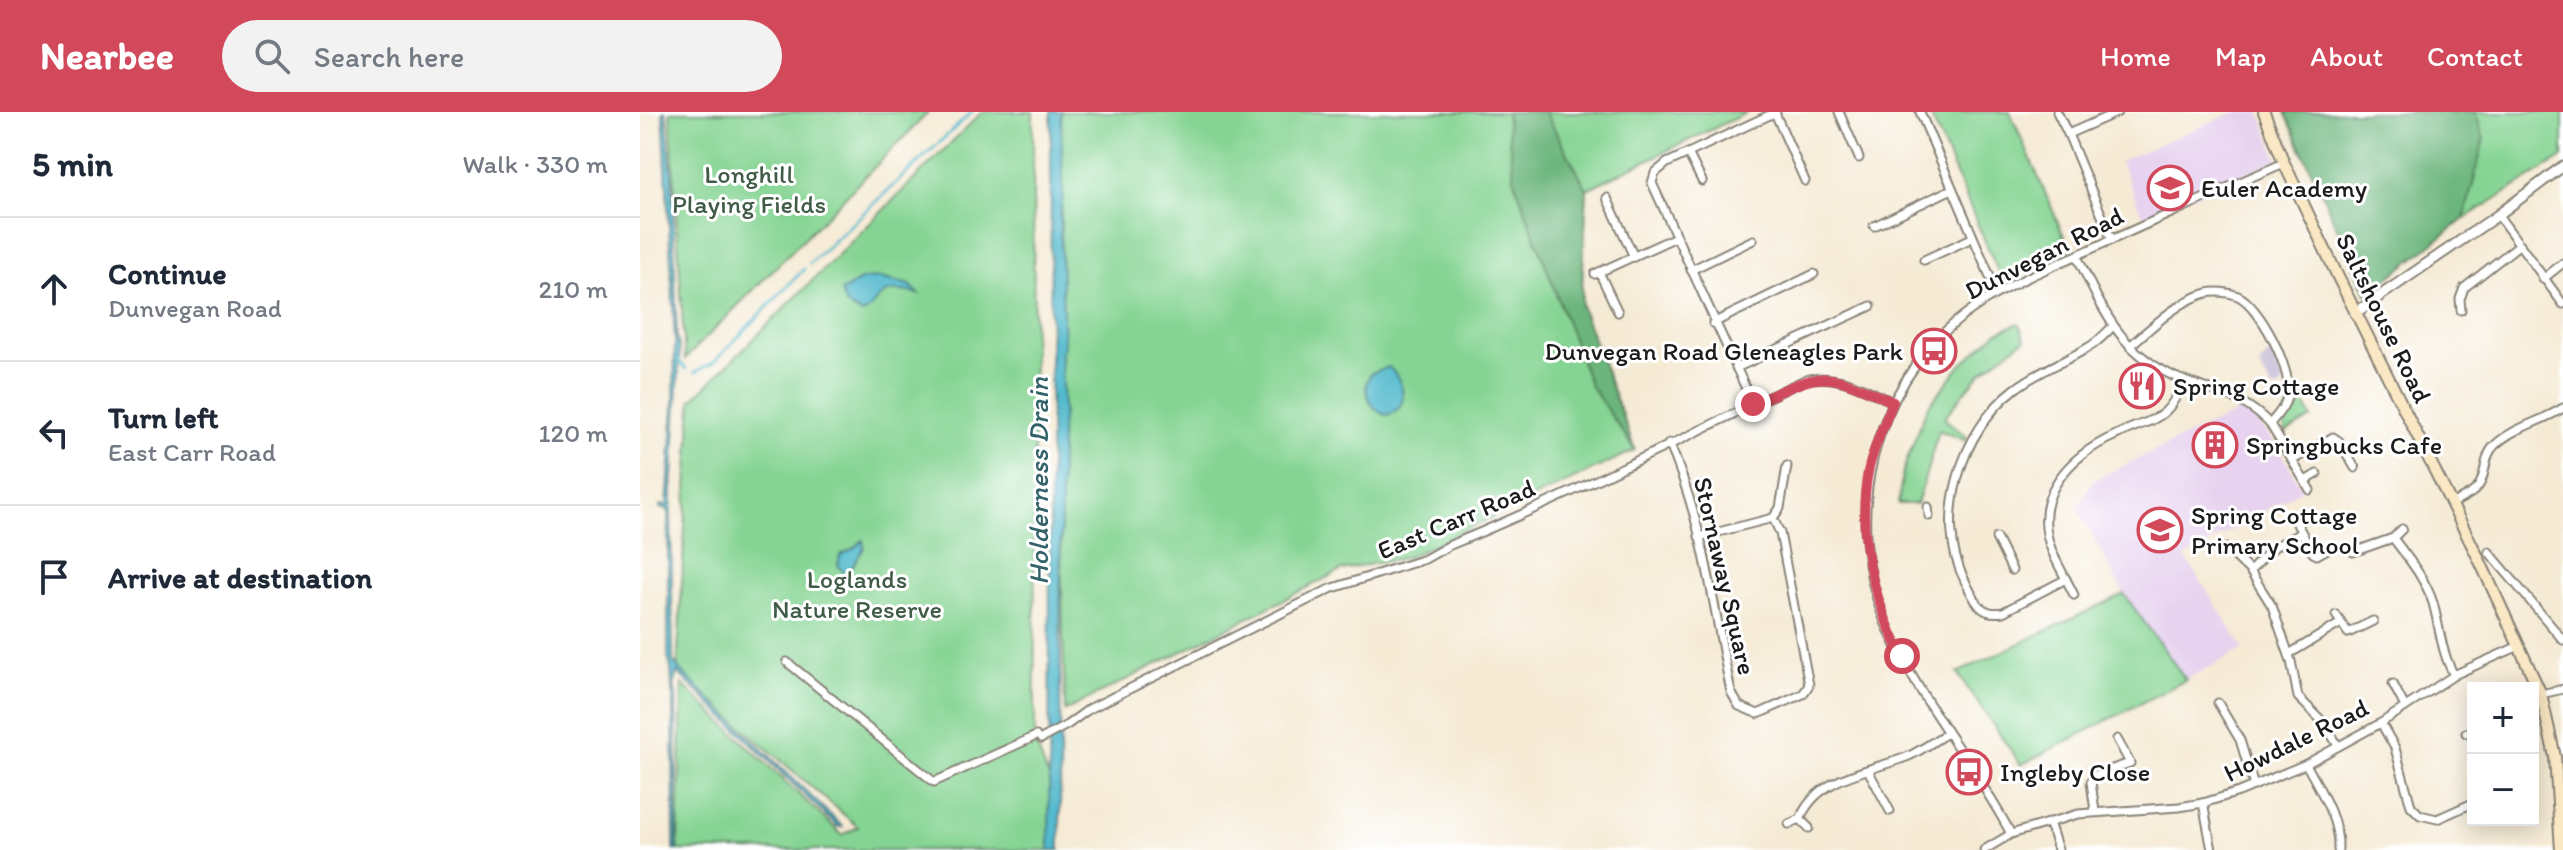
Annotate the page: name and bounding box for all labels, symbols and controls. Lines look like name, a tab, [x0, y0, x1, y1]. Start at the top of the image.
search box	[222, 20, 782, 92]
text: Nearbee	[40, 33, 174, 79]
icon: search	[250, 34, 294, 78]
text: Search here	[314, 38, 464, 75]
text: Home	[2100, 39, 2171, 73]
text: Map	[2215, 39, 2266, 73]
text: About	[2310, 39, 2383, 73]
text: Contact	[2427, 39, 2523, 73]
text: 5 min	[32, 144, 113, 185]
text: Walk · 330 m	[463, 148, 608, 180]
park label: Longhill Playing Fields	[672, 158, 826, 220]
school or university icon: Euler Academy	[2146, 164, 2194, 212]
place label: Euler Academy	[2201, 172, 2367, 204]
street label: Dunvegan Road	[1959, 199, 2129, 307]
street label: Saltshouse Road	[2329, 228, 2439, 408]
text: Continue	[108, 255, 227, 292]
icon: ahead	[32, 267, 76, 311]
text: 210 m	[539, 273, 608, 305]
text: Dunvegan Road	[108, 292, 282, 324]
bus stop icon: Dunvegan Road Gleneagles Park	[1910, 327, 1958, 375]
place label: Dunvegan Road Gleneagles Park	[1545, 335, 1904, 367]
restaurant icon: Spring Cottage	[2118, 362, 2166, 410]
place label: Spring Cottage	[2173, 370, 2339, 402]
water label: Holderness Drain	[1021, 377, 1055, 585]
route end	[1735, 386, 1771, 422]
text: Turn left	[108, 399, 219, 436]
icon: left	[32, 411, 76, 455]
text: 120 m	[539, 417, 608, 449]
building icon: Springbucks Cafe	[2191, 421, 2239, 469]
place label: Springbucks Cafe	[2246, 429, 2442, 461]
text: East Carr Road	[108, 436, 276, 468]
street label: East Carr Road	[1372, 471, 1540, 567]
street label: Stornaway Square	[1687, 474, 1763, 678]
place label: Spring Cottage Primary School	[2191, 499, 2359, 561]
school or university icon: Spring Cottage Primary School	[2136, 506, 2184, 554]
icon: arrive	[32, 555, 76, 599]
text: Arrive at destination	[108, 559, 372, 596]
park label: Loglands Nature Reserve	[772, 563, 942, 625]
route start	[1884, 638, 1920, 674]
map controls	[2467, 682, 2539, 826]
button: +	[2467, 682, 2539, 754]
street label: Howdale Road	[2218, 691, 2374, 789]
bus stop icon: Ingleby Close	[1945, 748, 1993, 796]
button: −	[2467, 754, 2539, 826]
place label: Ingleby Close	[2000, 756, 2150, 788]

